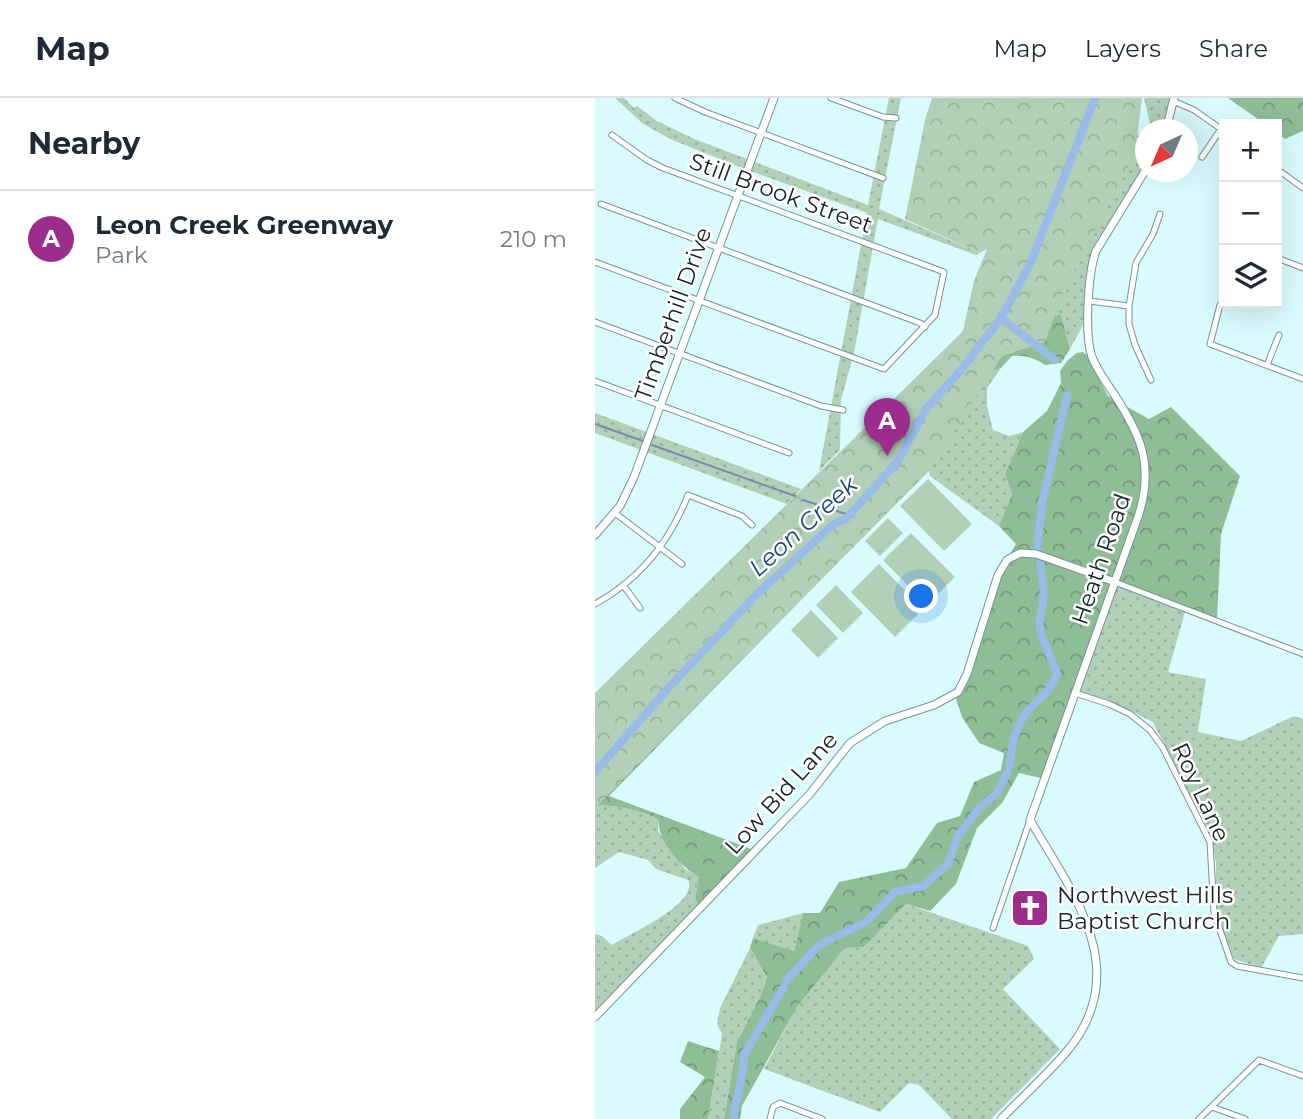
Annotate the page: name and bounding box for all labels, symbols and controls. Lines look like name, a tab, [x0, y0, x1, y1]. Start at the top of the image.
text: Map	[35, 28, 110, 68]
text: Map	[993, 34, 1047, 63]
text: Layers	[1085, 34, 1161, 63]
text: Share	[1199, 34, 1268, 63]
north arrow	[1135, 119, 1198, 182]
map controls	[1219, 119, 1282, 308]
button: +	[1219, 119, 1282, 182]
text: Nearby	[28, 125, 140, 162]
street label: Still Brook Street	[686, 147, 876, 239]
button: −	[1219, 182, 1282, 245]
text: Leon Creek Greenway	[95, 209, 393, 241]
street label: Timberhill Drive	[629, 223, 717, 405]
text: A	[42, 225, 60, 253]
text: 210 m	[500, 225, 567, 253]
text: Park	[95, 241, 148, 269]
button: layers	[1219, 245, 1282, 308]
pin: A	[864, 398, 910, 456]
water label: Leon Creek	[743, 469, 864, 582]
street label: Heath Road	[1065, 490, 1137, 628]
your location	[904, 579, 938, 613]
street label: Low Bid Lane	[719, 726, 843, 860]
street label: Roy Lane	[1166, 738, 1236, 846]
place label: Northwest Hills Baptist Church	[1057, 881, 1233, 935]
church icon: Northwest Hills Baptist Church	[1009, 887, 1051, 929]

